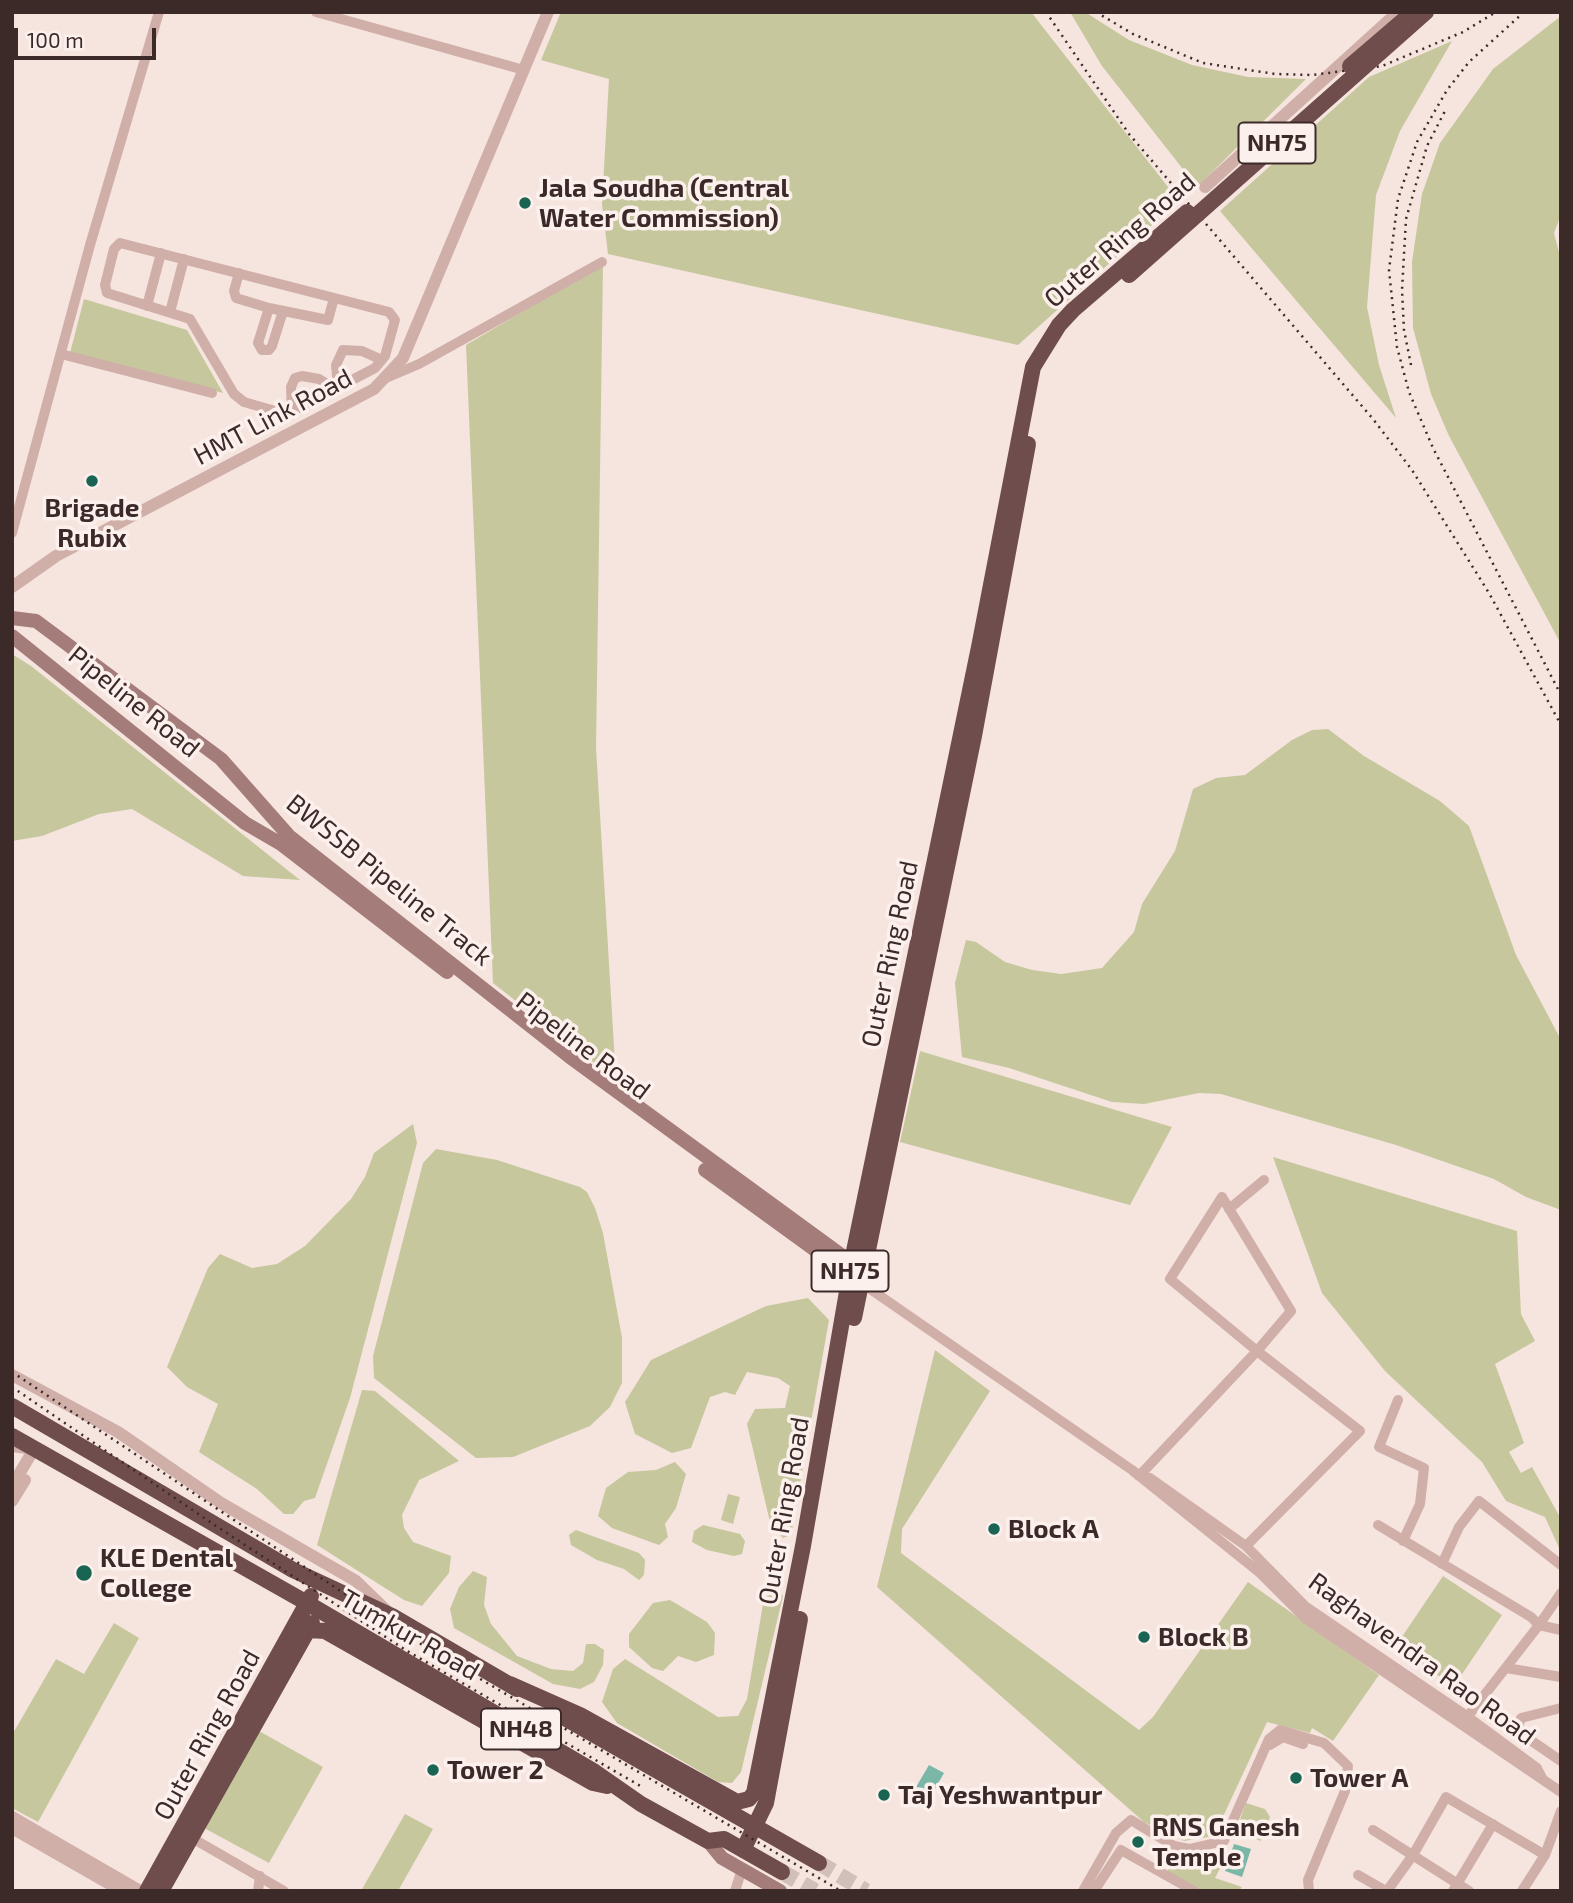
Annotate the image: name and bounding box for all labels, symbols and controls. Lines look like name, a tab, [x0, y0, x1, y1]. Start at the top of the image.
scale bar	[18, 14, 159, 58]
text: 100 m	[27, 27, 84, 52]
road number: NH75	[1238, 122, 1316, 163]
street label: Outer Ring Road	[1038, 166, 1202, 314]
place label: Jala Soudha (Central Water Commission)	[539, 172, 789, 234]
marker: Jala Soudha (Central Water Commission)	[517, 195, 533, 211]
street label: HMT Link Road	[188, 362, 358, 472]
marker: Brigade Rubix	[84, 473, 100, 489]
place label: Brigade Rubix	[45, 492, 139, 554]
street label: Pipeline Road	[62, 640, 206, 764]
street label: BWSSB Pipeline Track	[280, 788, 498, 972]
street label: Outer Ring Road	[855, 858, 925, 1050]
street label: Pipeline Road	[510, 985, 656, 1107]
road number: NH75	[812, 1251, 888, 1292]
street label: Outer Ring Road	[752, 1415, 816, 1607]
place label: Block A	[1008, 1513, 1099, 1545]
marker: Block A	[986, 1521, 1002, 1537]
place label: KLE Dental College	[100, 1542, 233, 1604]
marker: KLE Dental College	[74, 1563, 94, 1583]
street label: Raghavendra Rao Road	[1302, 1566, 1542, 1752]
street label: Tumkur Road	[335, 1583, 485, 1687]
place label: Block B	[1158, 1621, 1249, 1653]
marker: Block B	[1136, 1629, 1152, 1645]
street label: Outer Ring Road	[147, 1644, 267, 1826]
road number: NH48	[481, 1708, 561, 1750]
place label: Tower 2	[447, 1754, 544, 1786]
marker: Tower 2	[425, 1762, 441, 1778]
place label: Tower A	[1310, 1762, 1409, 1794]
marker: Tower A	[1288, 1770, 1304, 1786]
place label: Taj Yeshwantpur	[898, 1779, 1102, 1811]
marker: Taj Yeshwantpur	[876, 1787, 892, 1803]
place label: RNS Ganesh Temple	[1152, 1811, 1300, 1872]
marker: RNS Ganesh Temple	[1130, 1834, 1146, 1850]

